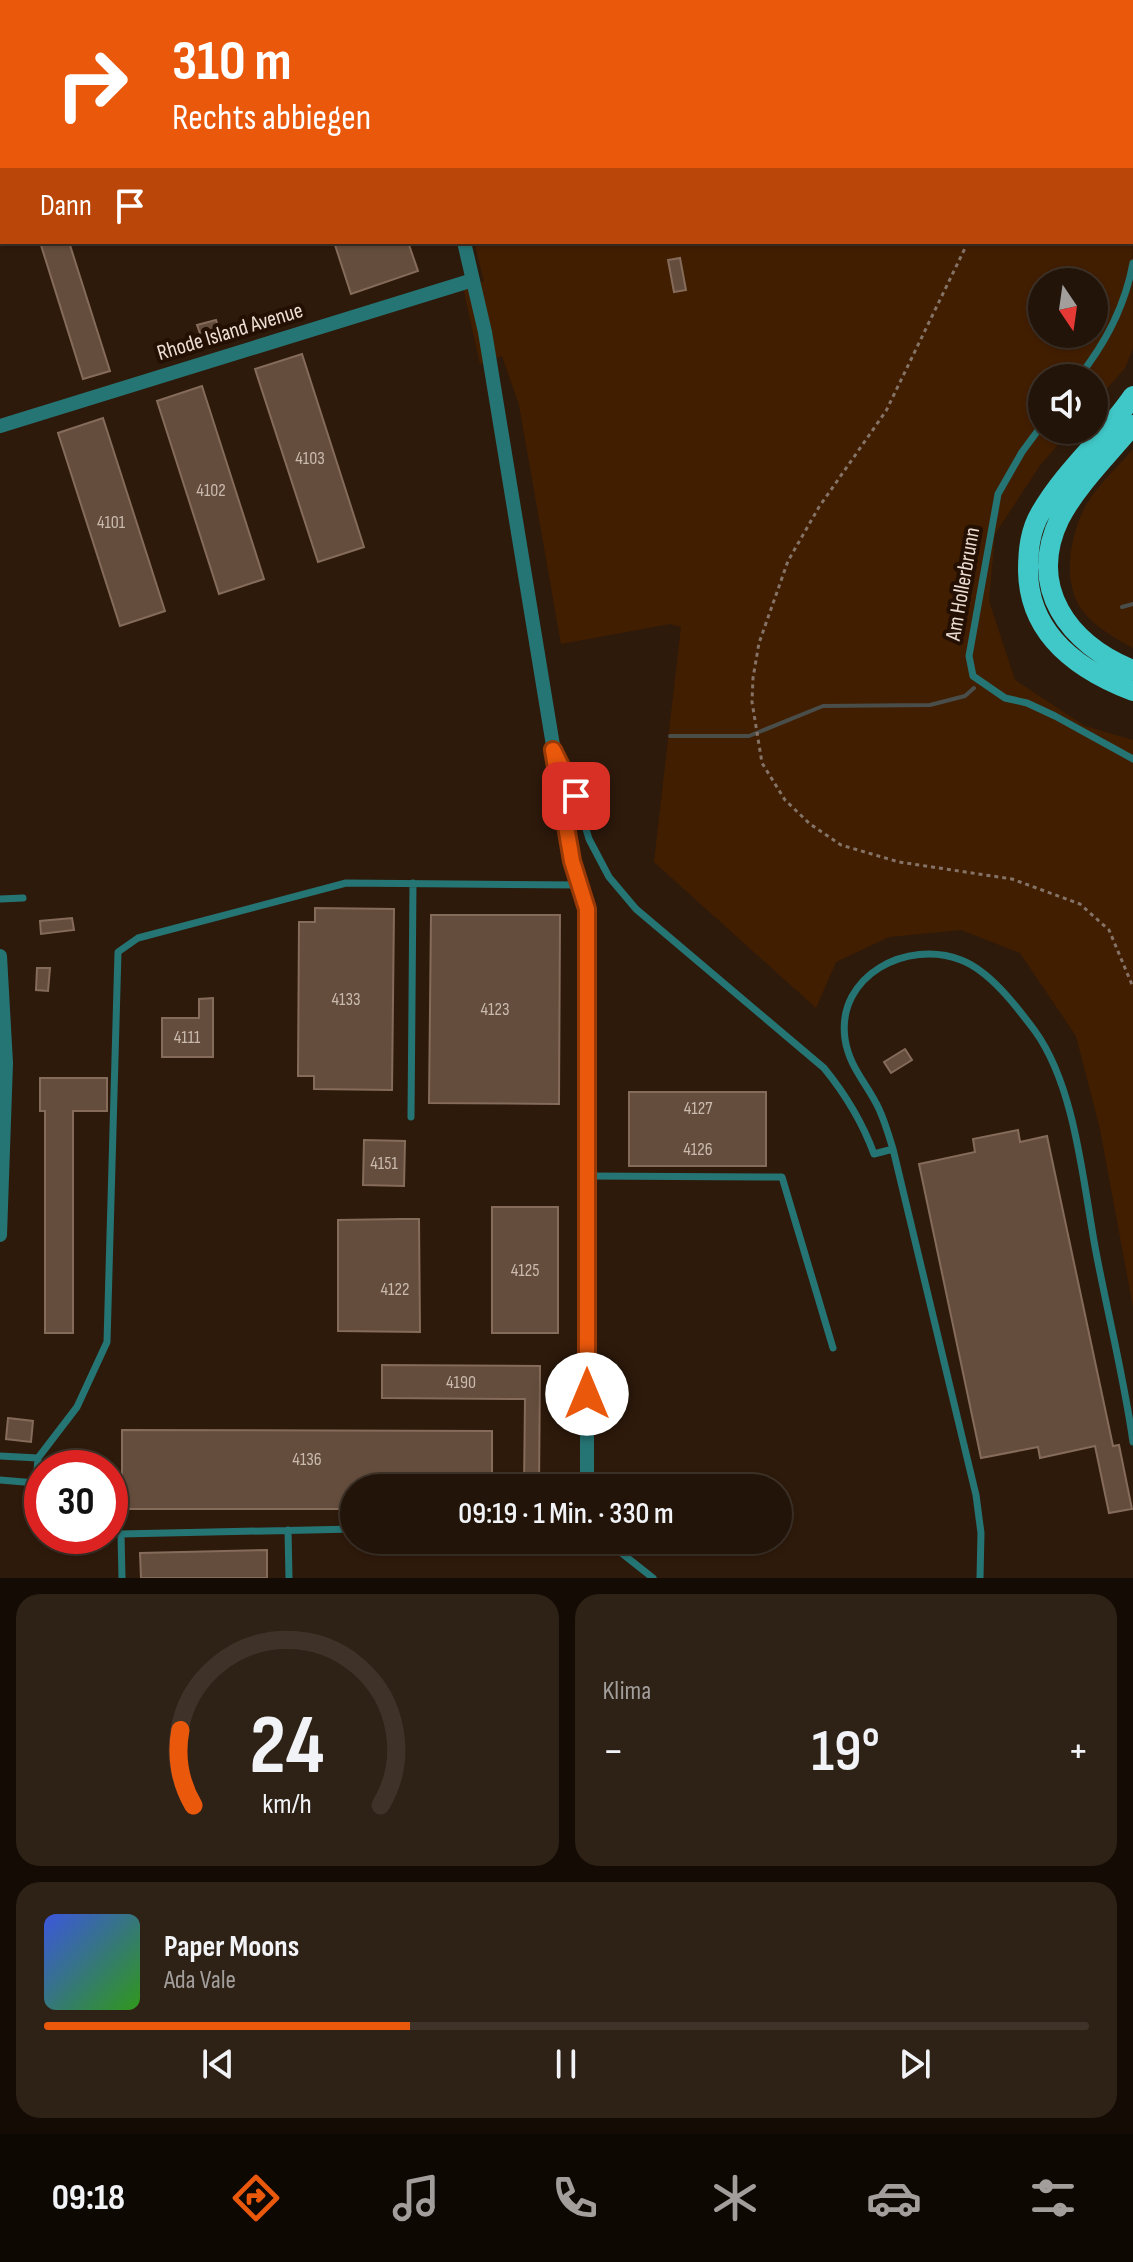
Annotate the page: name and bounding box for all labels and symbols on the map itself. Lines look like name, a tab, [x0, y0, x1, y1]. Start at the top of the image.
north arrow	[1028, 268, 1108, 348]
street label: Rhode Island Avenue	[154, 297, 306, 367]
house number: 4103	[295, 448, 325, 469]
house number: 4102	[196, 480, 226, 501]
house number: 4101	[97, 512, 126, 533]
street label: Am Hollerbrunn	[940, 525, 986, 644]
pin	[542, 762, 610, 830]
house number: 4133	[332, 989, 360, 1010]
house number: 4123	[480, 999, 510, 1020]
house number: 4111	[174, 1027, 201, 1048]
house number: 4127	[684, 1098, 713, 1119]
house number: 4126	[683, 1139, 713, 1160]
house number: 4151	[370, 1153, 398, 1174]
house number: 4125	[511, 1260, 539, 1281]
house number: 4122	[381, 1279, 409, 1300]
position arrow	[545, 1352, 629, 1436]
house number: 4190	[446, 1372, 476, 1393]
house number: 4136	[292, 1449, 322, 1470]
speed limit sign: 30	[24, 1450, 128, 1554]

